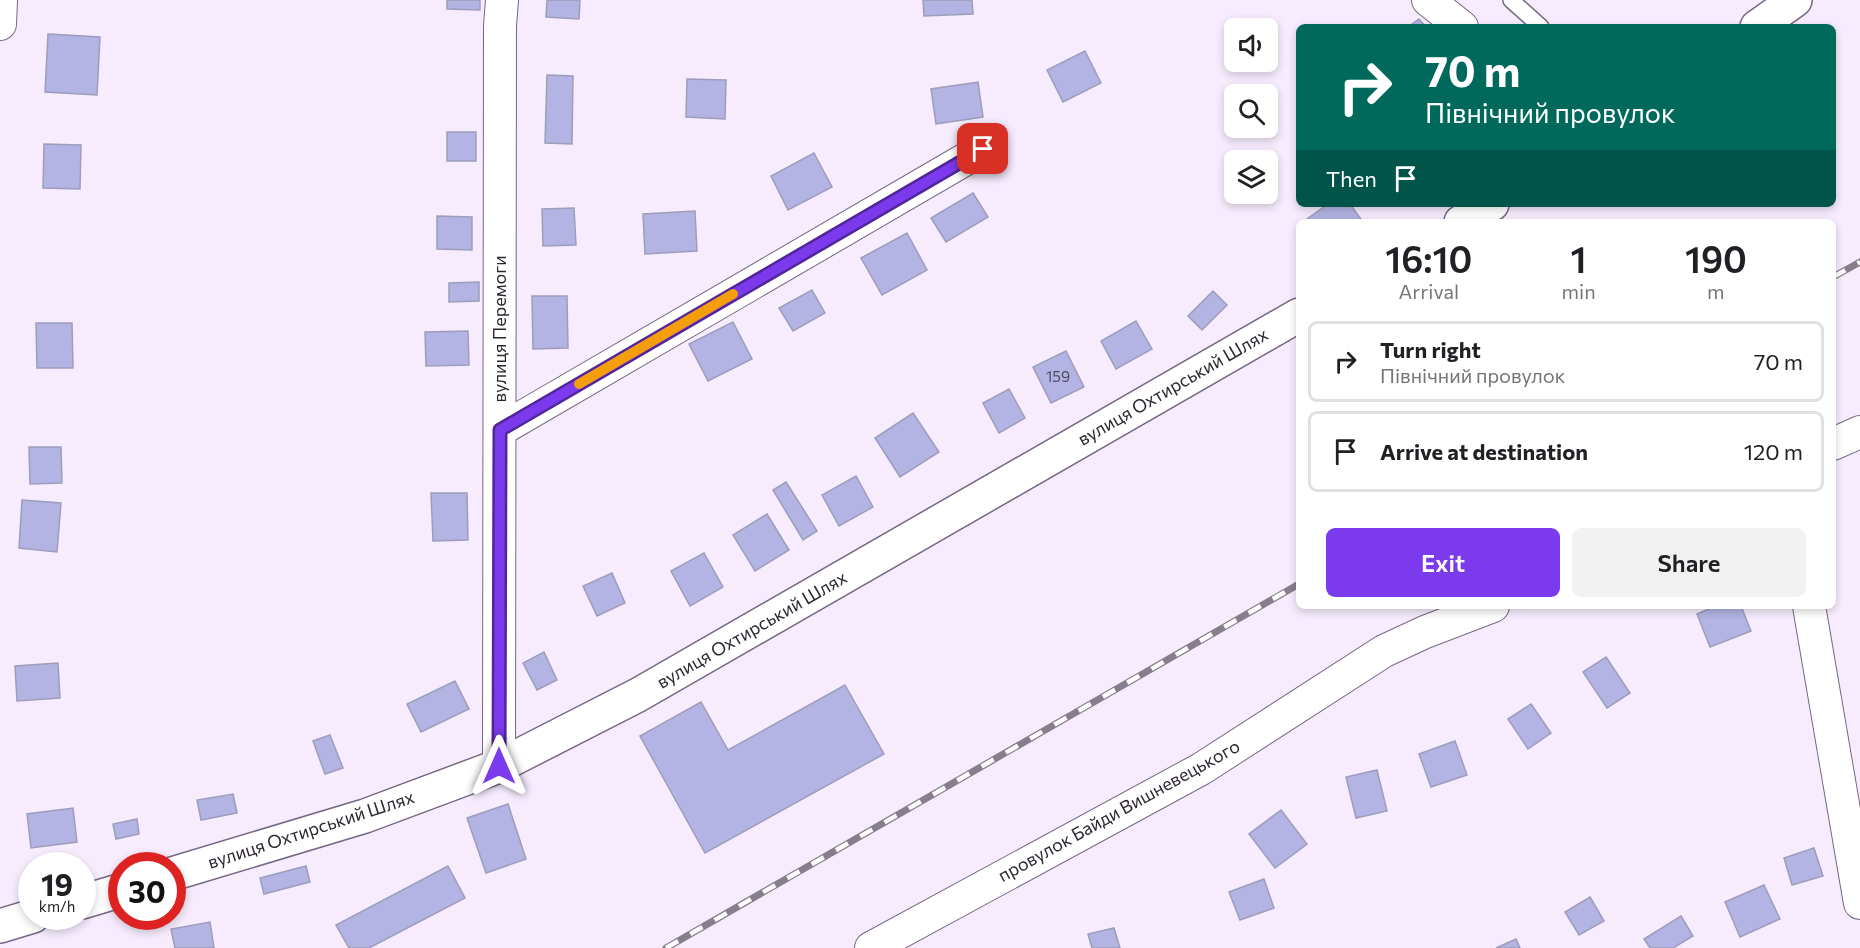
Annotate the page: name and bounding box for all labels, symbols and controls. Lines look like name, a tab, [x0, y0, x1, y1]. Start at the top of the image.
map controls	[1224, 18, 1278, 204]
button: sound	[1224, 18, 1278, 72]
text: 70 m	[1425, 44, 1520, 96]
icon: right	[1326, 48, 1404, 126]
button: search	[1224, 84, 1278, 138]
text: Північний провулок	[1425, 96, 1675, 129]
pin	[957, 123, 1008, 174]
icon: arrive	[966, 132, 999, 165]
button: layers	[1224, 150, 1278, 204]
icon: arrive	[1389, 162, 1422, 195]
text: Then	[1326, 165, 1377, 192]
text: 16:10	[1385, 236, 1472, 280]
text: 1	[1571, 236, 1587, 280]
text: 190	[1685, 236, 1747, 280]
street label: вулиця Перемоги	[488, 256, 510, 403]
text: Arrival	[1399, 279, 1459, 303]
text: min	[1562, 279, 1596, 303]
text: m	[1707, 279, 1725, 303]
street label: вулиця Охтирський Шлях	[1074, 322, 1272, 450]
text: Turn right	[1380, 336, 1481, 363]
icon: right	[1329, 345, 1362, 378]
text: 70 m	[1754, 348, 1803, 375]
text: Північний провулок	[1380, 363, 1565, 387]
house number: 159	[1046, 367, 1070, 385]
icon: arrive	[1329, 435, 1362, 468]
text: Arrive at destination	[1380, 438, 1588, 465]
text: 120 m	[1744, 438, 1803, 465]
button: Exit	[1326, 528, 1560, 597]
button: Share	[1572, 528, 1806, 597]
street label: вулиця Охтирський Шлях	[653, 565, 851, 693]
position arrow	[467, 734, 531, 798]
street label: провулок Байди Вишневецького	[994, 734, 1243, 886]
street label: вулиця Охтирський Шлях	[205, 785, 417, 873]
speed limit sign: 30	[108, 852, 186, 930]
text: 19	[41, 865, 73, 902]
text: km/h	[39, 897, 75, 915]

